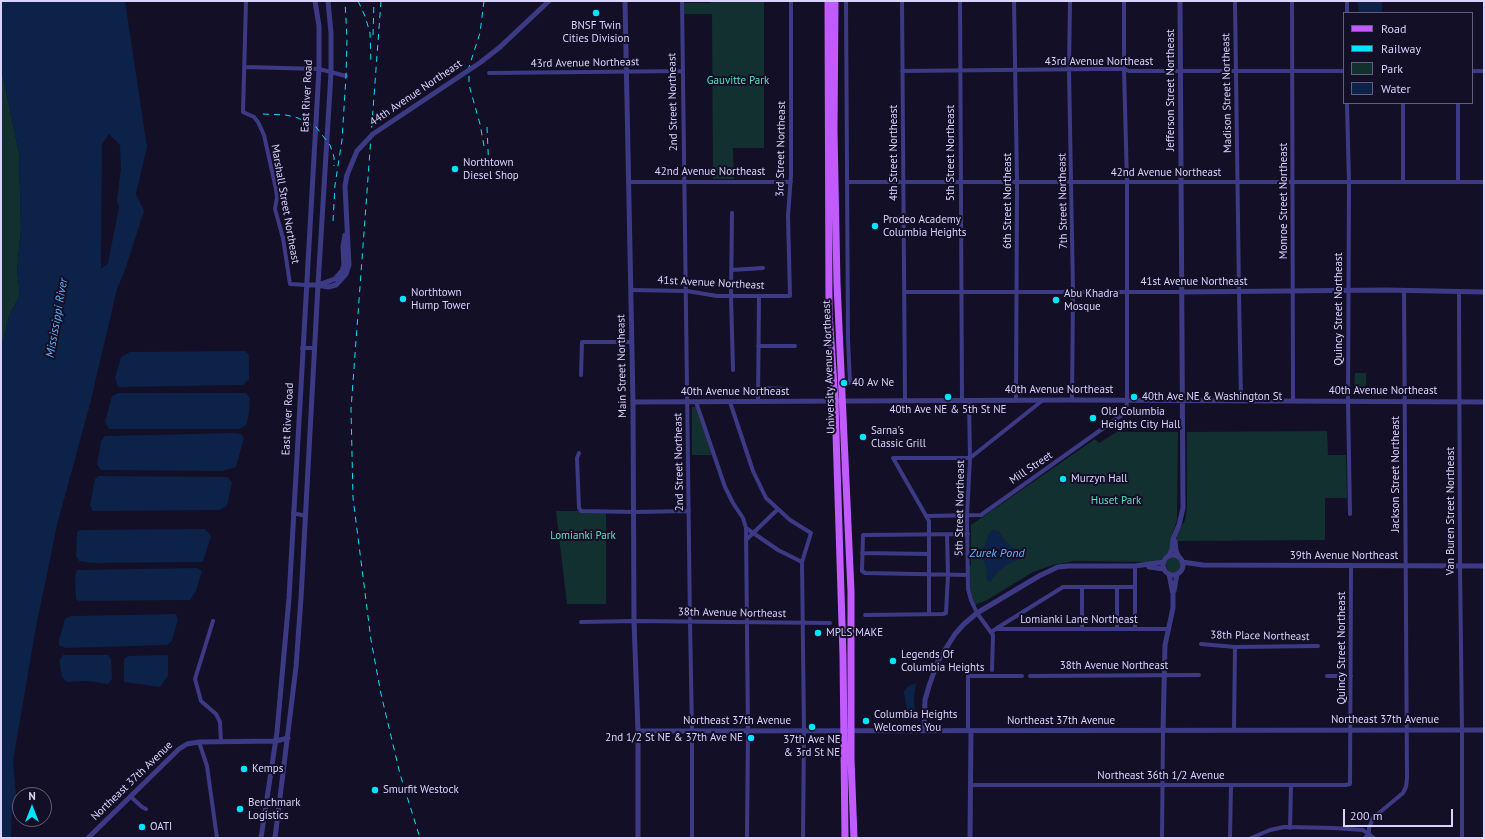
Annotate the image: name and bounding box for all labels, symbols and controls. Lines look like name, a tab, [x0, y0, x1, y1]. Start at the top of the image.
marker: BNSF Twin Cities Division	[591, 8, 601, 18]
legend	[1343, 12, 1473, 104]
place label: BNSF Twin Cities Division	[563, 19, 629, 45]
text: Road	[1381, 21, 1406, 36]
street label: Jefferson Street Northeast	[1164, 29, 1178, 151]
street label: Madison Street Northeast	[1219, 33, 1235, 153]
text: Railway	[1381, 41, 1421, 56]
street label: 2nd Street Northeast	[666, 53, 680, 151]
street label: 43rd Avenue Northeast	[531, 55, 639, 71]
street label: 43rd Avenue Northeast	[1045, 55, 1153, 69]
street label: 44th Avenue Northeast	[367, 57, 465, 129]
street label: East River Road	[299, 59, 315, 133]
text: Park	[1381, 61, 1403, 76]
park label: Gauvitte Park	[707, 74, 769, 88]
text: Water	[1381, 81, 1411, 96]
street label: 3rd Street Northeast	[774, 101, 788, 197]
street label: 4th Street Northeast	[887, 105, 901, 201]
street label: 5th Street Northeast	[944, 105, 958, 201]
street label: Marshall Street Northeast	[268, 143, 302, 265]
street label: Monroe Street Northeast	[1277, 143, 1291, 259]
street label: 6th Street Northeast	[1001, 153, 1015, 249]
street label: 7th Street Northeast	[1056, 153, 1070, 249]
place label: Northtown Diesel Shop	[463, 156, 519, 182]
marker: Northtown Diesel Shop	[450, 164, 460, 174]
street label: 42nd Avenue Northeast	[655, 165, 765, 179]
street label: 42nd Avenue Northeast	[1111, 166, 1221, 180]
place label: Prodeo Academy Columbia Heights	[883, 213, 966, 239]
marker: Prodeo Academy Columbia Heights	[870, 221, 880, 231]
street label: Quincy Street Northeast	[1332, 253, 1346, 365]
street label: 41st Avenue Northeast	[657, 274, 765, 292]
street label: 41st Avenue Northeast	[1140, 275, 1248, 289]
water label: Mississippi River	[43, 277, 71, 359]
place label: Northtown Hump Tower	[411, 286, 470, 312]
place label: Abu Khadra Mosque	[1064, 287, 1119, 313]
marker: Northtown Hump Tower	[398, 294, 408, 304]
marker: Abu Khadra Mosque	[1051, 295, 1061, 305]
street label: University Avenue Northeast	[820, 300, 838, 434]
street label: Main Street Northeast	[614, 314, 630, 418]
place label: 40 Av Ne	[852, 376, 894, 390]
marker: 40 Av Ne	[839, 378, 849, 388]
street label: East River Road	[280, 382, 296, 456]
street label: 40th Avenue Northeast	[1005, 383, 1113, 397]
street label: 40th Avenue Northeast	[1329, 384, 1437, 398]
street label: 40th Avenue Northeast	[681, 385, 789, 399]
place label: 40th Ave NE & Washington St	[1142, 390, 1282, 404]
marker: 40th Ave NE & 5th St NE	[943, 392, 953, 402]
marker: 40th Ave NE & Washington St	[1129, 392, 1139, 402]
place label: 40th Ave NE & 5th St NE	[889, 403, 1007, 417]
place label: Old Columbia Heights City Hall	[1101, 405, 1180, 431]
street label: 2nd Street Northeast	[672, 413, 686, 511]
marker: Old Columbia Heights City Hall	[1088, 413, 1098, 423]
street label: Jackson Street Northeast	[1389, 416, 1403, 532]
place label: Sarna's Classic Grill	[871, 424, 926, 450]
marker: Sarna's Classic Grill	[858, 432, 868, 442]
street label: Van Buren Street Northeast	[1444, 447, 1458, 575]
street label: Mill Street	[1007, 449, 1055, 487]
street label: 5th Street Northeast	[953, 460, 967, 556]
place label: Murzyn Hall	[1071, 472, 1128, 486]
marker: Murzyn Hall	[1058, 474, 1068, 484]
park label: Huset Park	[1091, 494, 1141, 508]
park label: Lomianki Park	[550, 529, 616, 543]
water label: Zurek Pond	[969, 547, 1025, 561]
street label: 39th Avenue Northeast	[1290, 549, 1398, 563]
street label: Quincy Street Northeast	[1335, 592, 1349, 704]
street label: 38th Avenue Northeast	[678, 605, 786, 621]
street label: Lomianki Lane Northeast	[1020, 613, 1138, 627]
place label: MPLS MAKE	[826, 626, 883, 640]
marker: MPLS MAKE	[813, 628, 823, 638]
street label: 38th Place Northeast	[1210, 629, 1310, 643]
place label: Legends Of Columbia Heights	[901, 648, 984, 674]
marker: Legends Of Columbia Heights	[888, 656, 898, 666]
street label: 38th Avenue Northeast	[1060, 659, 1168, 673]
place label: Columbia Heights Welcomes You	[874, 708, 957, 734]
street label: Northeast 37th Avenue	[1331, 713, 1439, 727]
street label: Northeast 37th Avenue	[683, 714, 791, 728]
street label: Northeast 37th Avenue	[1007, 714, 1115, 728]
marker: Columbia Heights Welcomes You	[861, 716, 871, 726]
marker: 37th Ave NE & 3rd St NE	[807, 722, 817, 732]
place label: 2nd 1/2 St NE & 37th Ave NE	[605, 731, 743, 745]
marker: 2nd 1/2 St NE & 37th Ave NE	[746, 733, 756, 743]
place label: 37th Ave NE & 3rd St NE	[783, 733, 841, 759]
street label: Northeast 37th Avenue	[88, 739, 176, 823]
place label: Kemps	[252, 762, 283, 776]
marker: Kemps	[239, 764, 249, 774]
street label: Northeast 36th 1/2 Avenue	[1097, 769, 1225, 783]
place label: Smurfit Westock	[383, 783, 459, 797]
marker: Smurfit Westock	[370, 785, 380, 795]
north arrow	[12, 787, 52, 827]
text: N	[28, 789, 36, 803]
place label: Benchmark Logistics	[248, 796, 300, 822]
scale bar	[1345, 801, 1455, 827]
marker: Benchmark Logistics	[235, 804, 245, 814]
text: 200 m	[1350, 808, 1383, 823]
place label: OATI	[150, 820, 172, 834]
marker: OATI	[137, 822, 147, 832]

